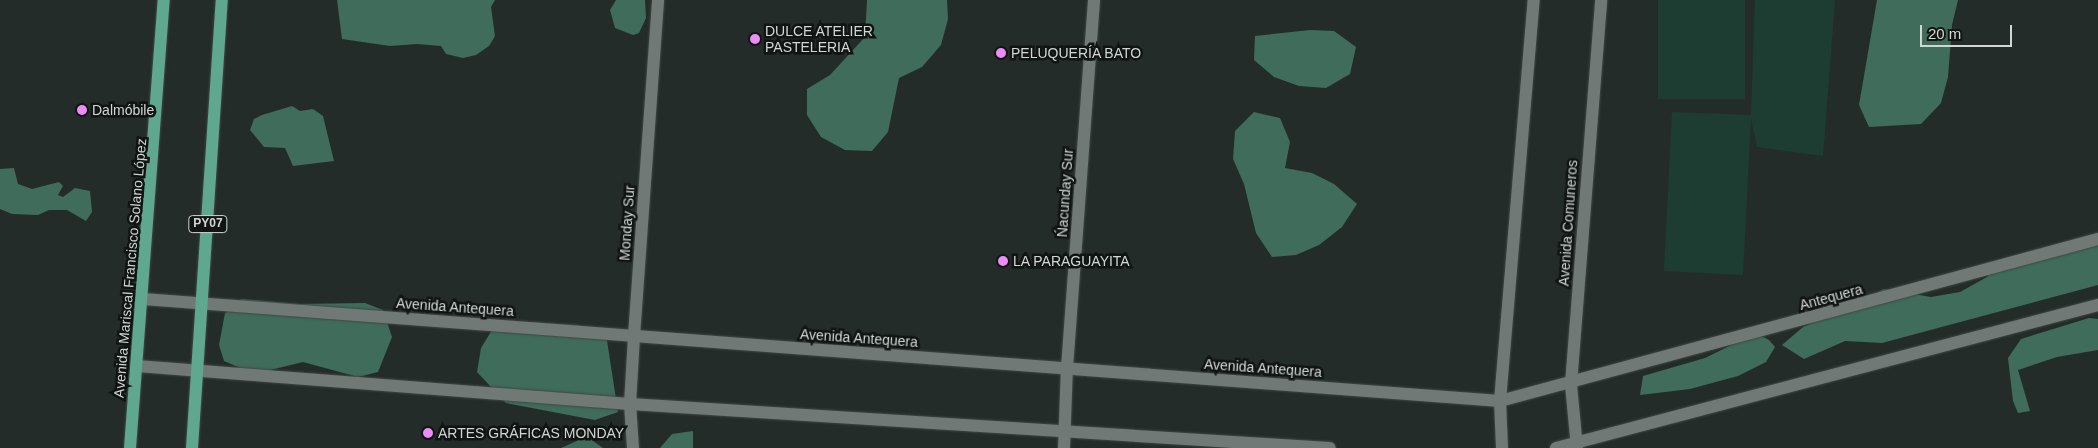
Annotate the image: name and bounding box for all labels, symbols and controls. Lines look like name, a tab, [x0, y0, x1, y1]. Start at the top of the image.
scale bar	[1923, 15, 2016, 47]
place label: DULCE ATELIER PASTELERIA	[765, 23, 874, 56]
text: 20 m	[1928, 25, 1961, 42]
marker: DULCE ATELIER PASTELERIA	[749, 33, 761, 45]
place label: PELUQUERÍA BATO	[1011, 45, 1142, 61]
marker: PELUQUERÍA BATO	[995, 47, 1007, 59]
place label: Dalmóbile	[92, 102, 154, 118]
marker: Dalmóbile	[76, 104, 88, 116]
street label: Avenida Mariscal Francisco Solano López	[110, 138, 150, 398]
street label: Ńacunday Sur	[1054, 148, 1076, 238]
street label: Avenida Comuneros	[1555, 159, 1581, 287]
street label: Monday Sur	[616, 185, 638, 261]
road number: PY07	[188, 214, 228, 233]
place label: LA PARAGUAYITA	[1013, 253, 1130, 269]
marker: LA PARAGUAYITA	[997, 255, 1009, 267]
street label: Antequera	[1798, 281, 1864, 313]
street label: Avenida Antequera	[395, 294, 515, 320]
street label: Avenida Antequera	[799, 325, 919, 351]
street label: Avenida Antequera	[1203, 355, 1323, 381]
place label: ARTES GRÁFICAS MONDAY	[438, 425, 624, 441]
marker: ARTES GRÁFICAS MONDAY	[422, 427, 434, 439]

